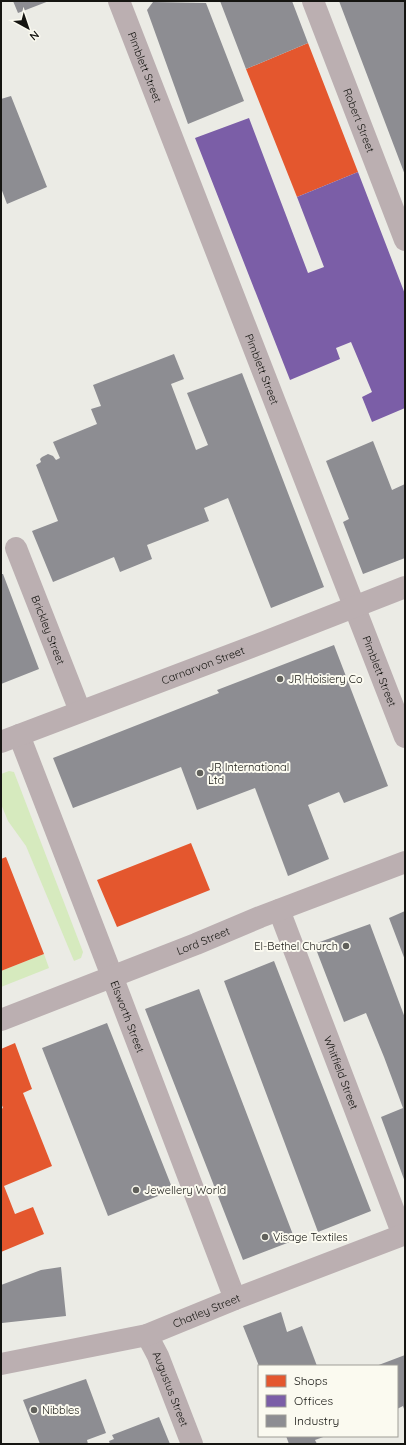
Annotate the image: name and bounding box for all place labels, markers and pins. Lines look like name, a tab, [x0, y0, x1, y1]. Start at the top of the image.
place label: JR Hoisiery Co	[288, 672, 363, 686]
marker: JR Hoisiery Co	[275, 674, 285, 684]
place label: JR International Ltd	[208, 760, 289, 787]
marker: JR International Ltd	[195, 768, 205, 778]
place label: El-Bethel Church	[254, 939, 338, 953]
marker: El-Bethel Church	[341, 941, 351, 951]
place label: Jewellery World	[144, 1183, 226, 1197]
marker: Jewellery World	[131, 1185, 141, 1195]
place label: Visage Textiles	[273, 1230, 348, 1244]
marker: Visage Textiles	[260, 1232, 270, 1242]
place label: Nibbles	[42, 1403, 80, 1417]
marker: Nibbles	[29, 1405, 39, 1415]

